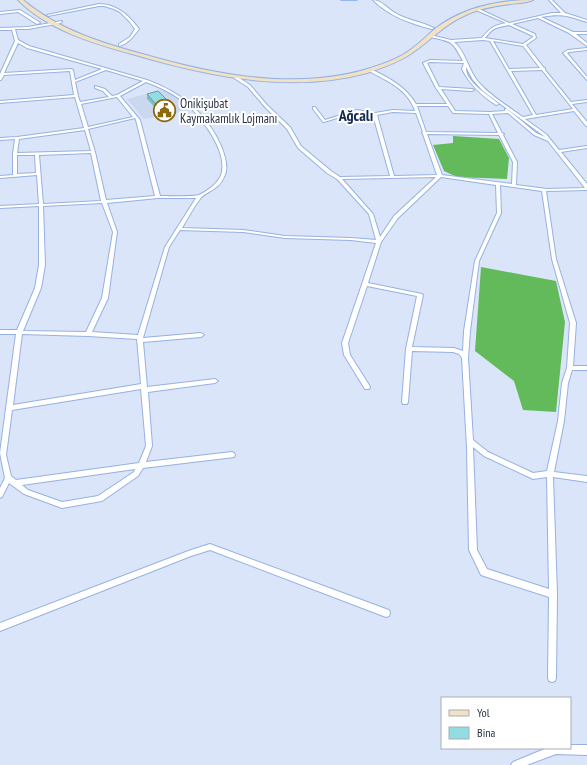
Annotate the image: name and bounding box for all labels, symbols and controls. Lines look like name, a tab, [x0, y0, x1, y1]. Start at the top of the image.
place label: Onikişubat Kaymakamlık Lojmanı	[180, 95, 277, 127]
public building icon: Onikişubat Kaymakamlık Lojmanı	[152, 97, 178, 123]
district label: Ağcalı	[338, 105, 373, 125]
legend	[441, 697, 571, 749]
text: Yol	[477, 705, 490, 720]
text: Bina	[477, 725, 496, 740]

